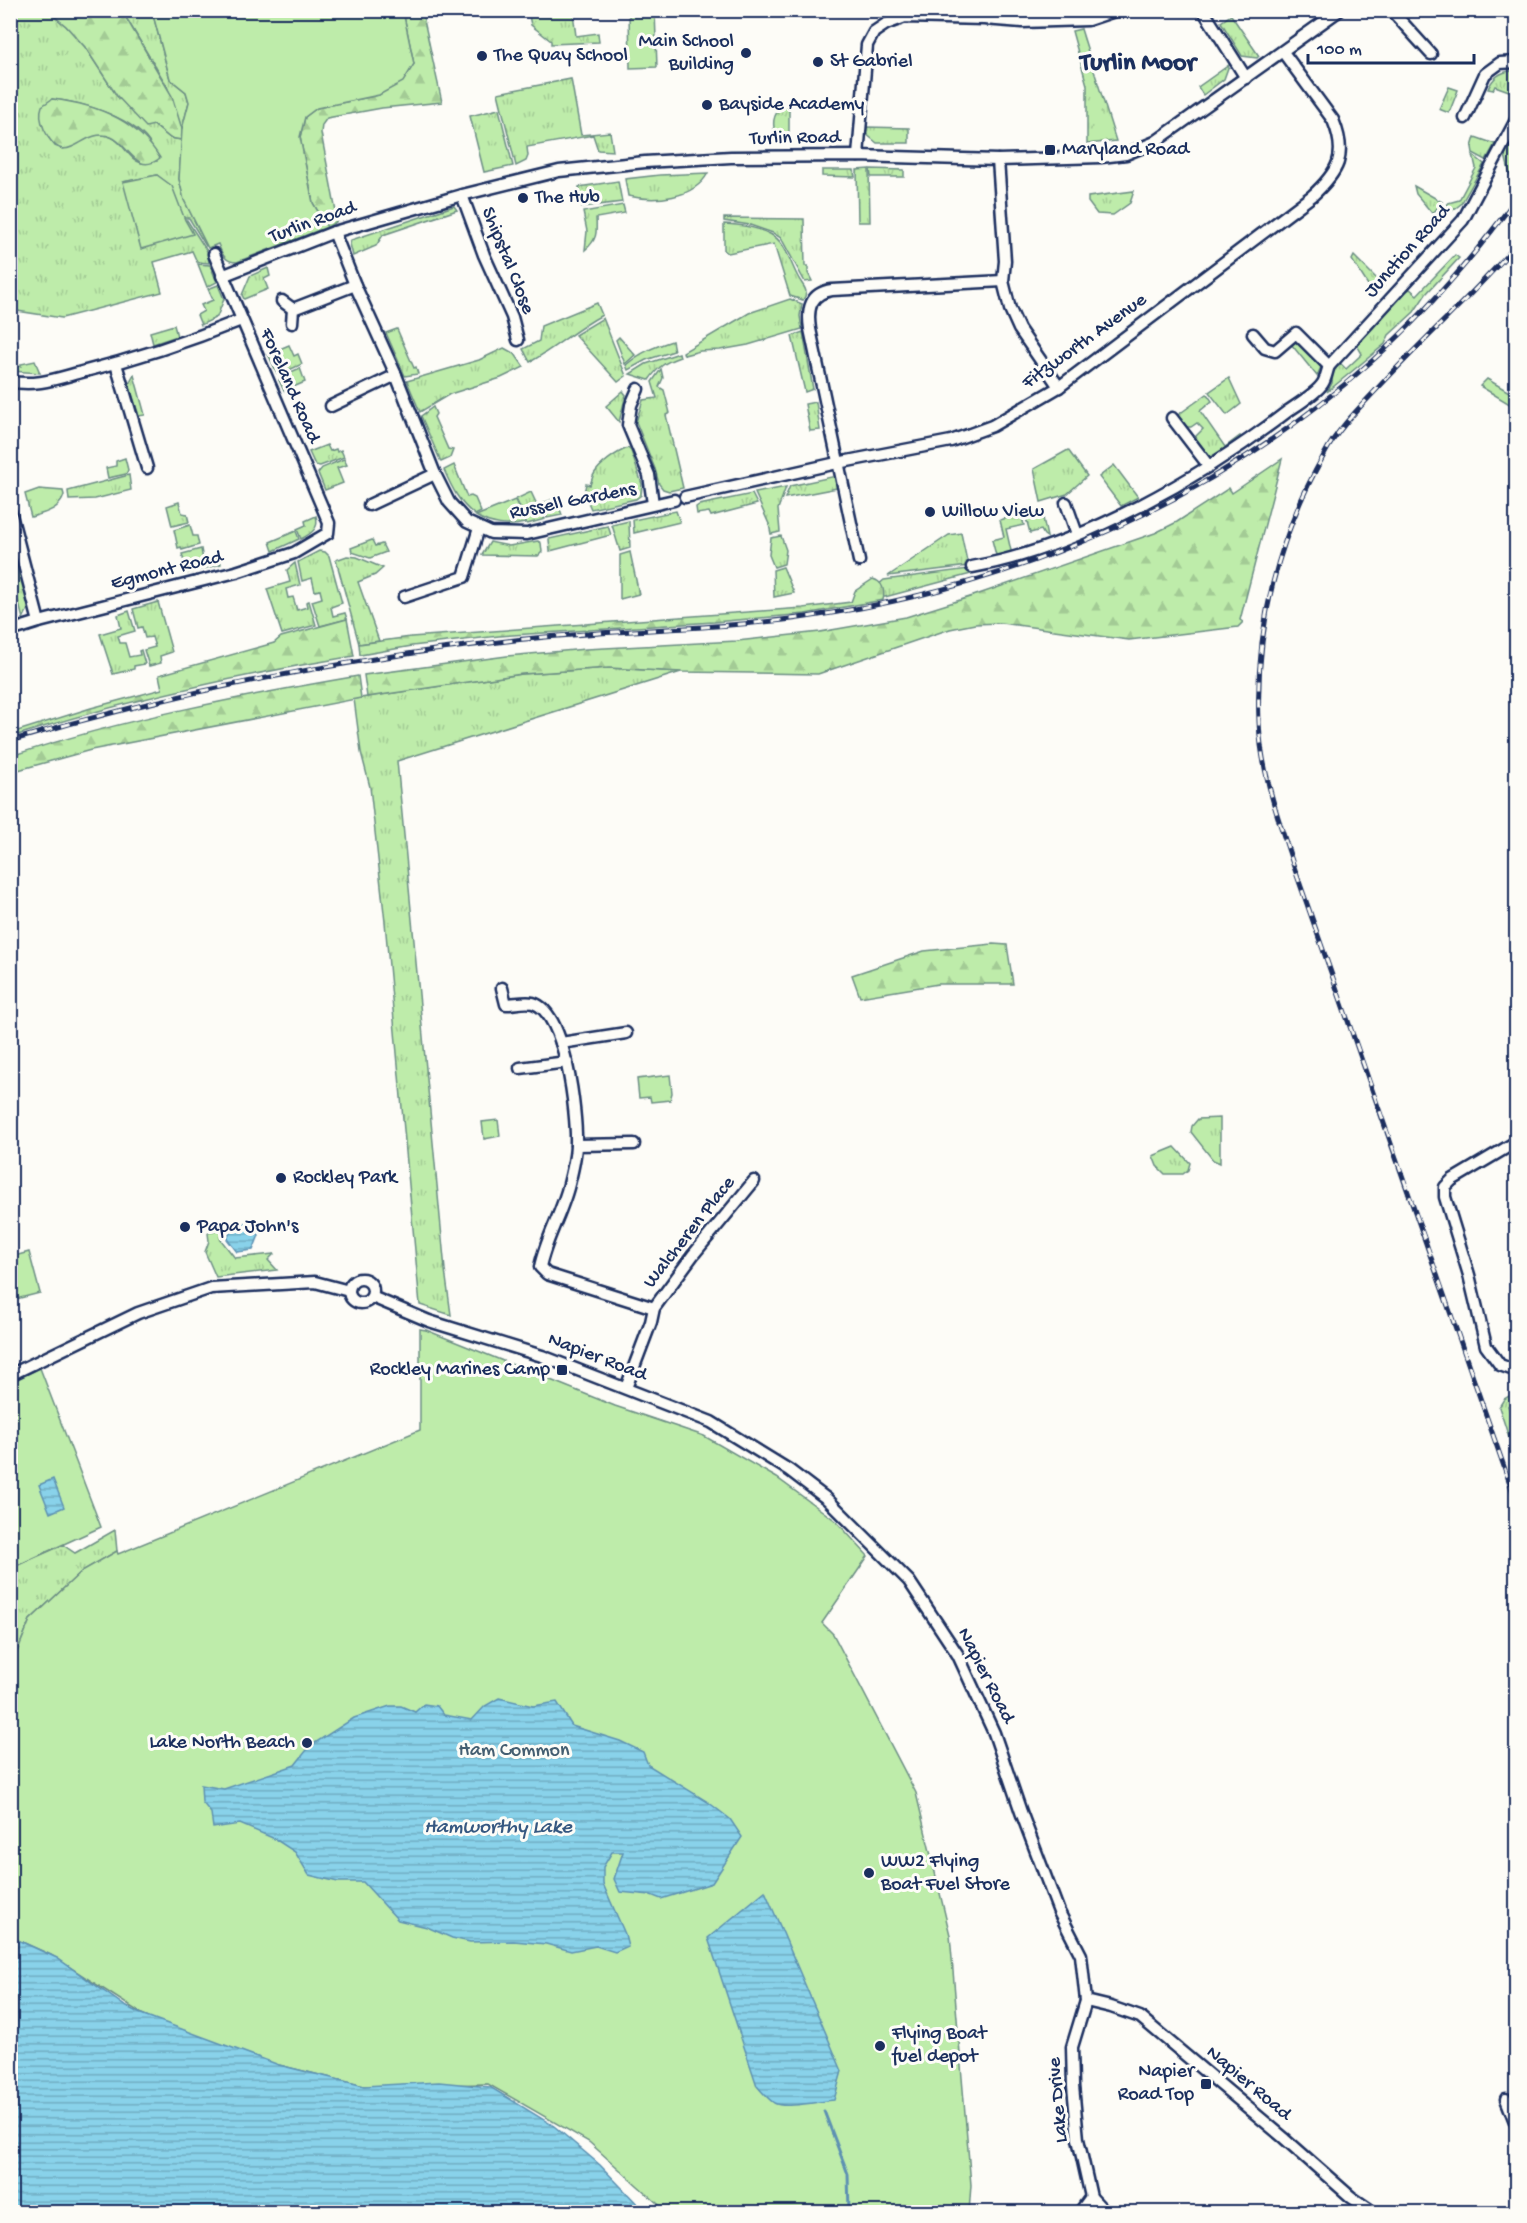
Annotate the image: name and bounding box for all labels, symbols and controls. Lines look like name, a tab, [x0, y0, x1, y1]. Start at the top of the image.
scale bar	[1308, 27, 1474, 65]
place label: Main School Building	[638, 31, 734, 77]
text: 100 m	[1316, 40, 1362, 61]
place label: The Quay School	[493, 45, 628, 68]
marker: Main School Building	[739, 46, 753, 60]
marker: The Quay School	[475, 49, 489, 63]
district label: Turlin Moor	[1078, 49, 1199, 80]
place label: St Gabriel	[830, 51, 913, 74]
marker: St Gabriel	[811, 55, 825, 69]
place label: Bayside Academy	[718, 94, 865, 117]
marker: Bayside Academy	[700, 98, 714, 112]
street label: Turlin Road	[748, 127, 843, 151]
place label: Maryland Road	[1062, 139, 1191, 162]
marker: Maryland Road	[1043, 143, 1057, 157]
place label: The Hub	[534, 187, 600, 210]
marker: The Hub	[516, 191, 530, 205]
street label: Turlin Road	[265, 196, 362, 250]
street label: Junction Road	[1360, 199, 1457, 303]
street label: Shipstal Close	[475, 204, 539, 318]
street label: Fitzworth Avenue	[1017, 289, 1152, 395]
street label: Foreland Road	[253, 324, 325, 449]
street label: Russell Gardens	[508, 478, 639, 526]
place label: Willow View	[942, 501, 1045, 524]
marker: Willow View	[923, 505, 937, 519]
street label: Egmont Road	[109, 545, 228, 596]
place label: Rockley Park	[293, 1167, 399, 1190]
marker: Rockley Park	[274, 1171, 288, 1185]
street label: Walcheren Place	[639, 1172, 741, 1294]
place label: Papa John's	[196, 1216, 299, 1239]
marker: Papa John's	[178, 1220, 192, 1234]
street label: Napier Road	[544, 1329, 652, 1388]
place label: Rockley Marines Camp	[370, 1359, 550, 1382]
marker: Rockley Marines Camp	[555, 1363, 569, 1377]
street label: Napier Road	[951, 1624, 1020, 1730]
place label: Lake North Beach	[149, 1732, 295, 1755]
marker: Lake North Beach	[300, 1736, 314, 1750]
park label: Ham Common	[459, 1740, 570, 1763]
water label: Hamworthy Lake	[424, 1816, 573, 1841]
place label: WW2 Flying Boat Fuel Store	[880, 1851, 1011, 1897]
marker: WW2 Flying Boat Fuel Store	[862, 1866, 876, 1880]
place label: Flying Boat fuel depot	[891, 2023, 988, 2069]
marker: Flying Boat fuel depot	[873, 2039, 887, 2053]
street label: Napier Road	[1201, 2042, 1297, 2128]
street label: Lake Drive	[1044, 2055, 1074, 2144]
place label: Napier Road Top	[1118, 2061, 1196, 2107]
marker: Napier Road Top	[1199, 2077, 1213, 2091]

